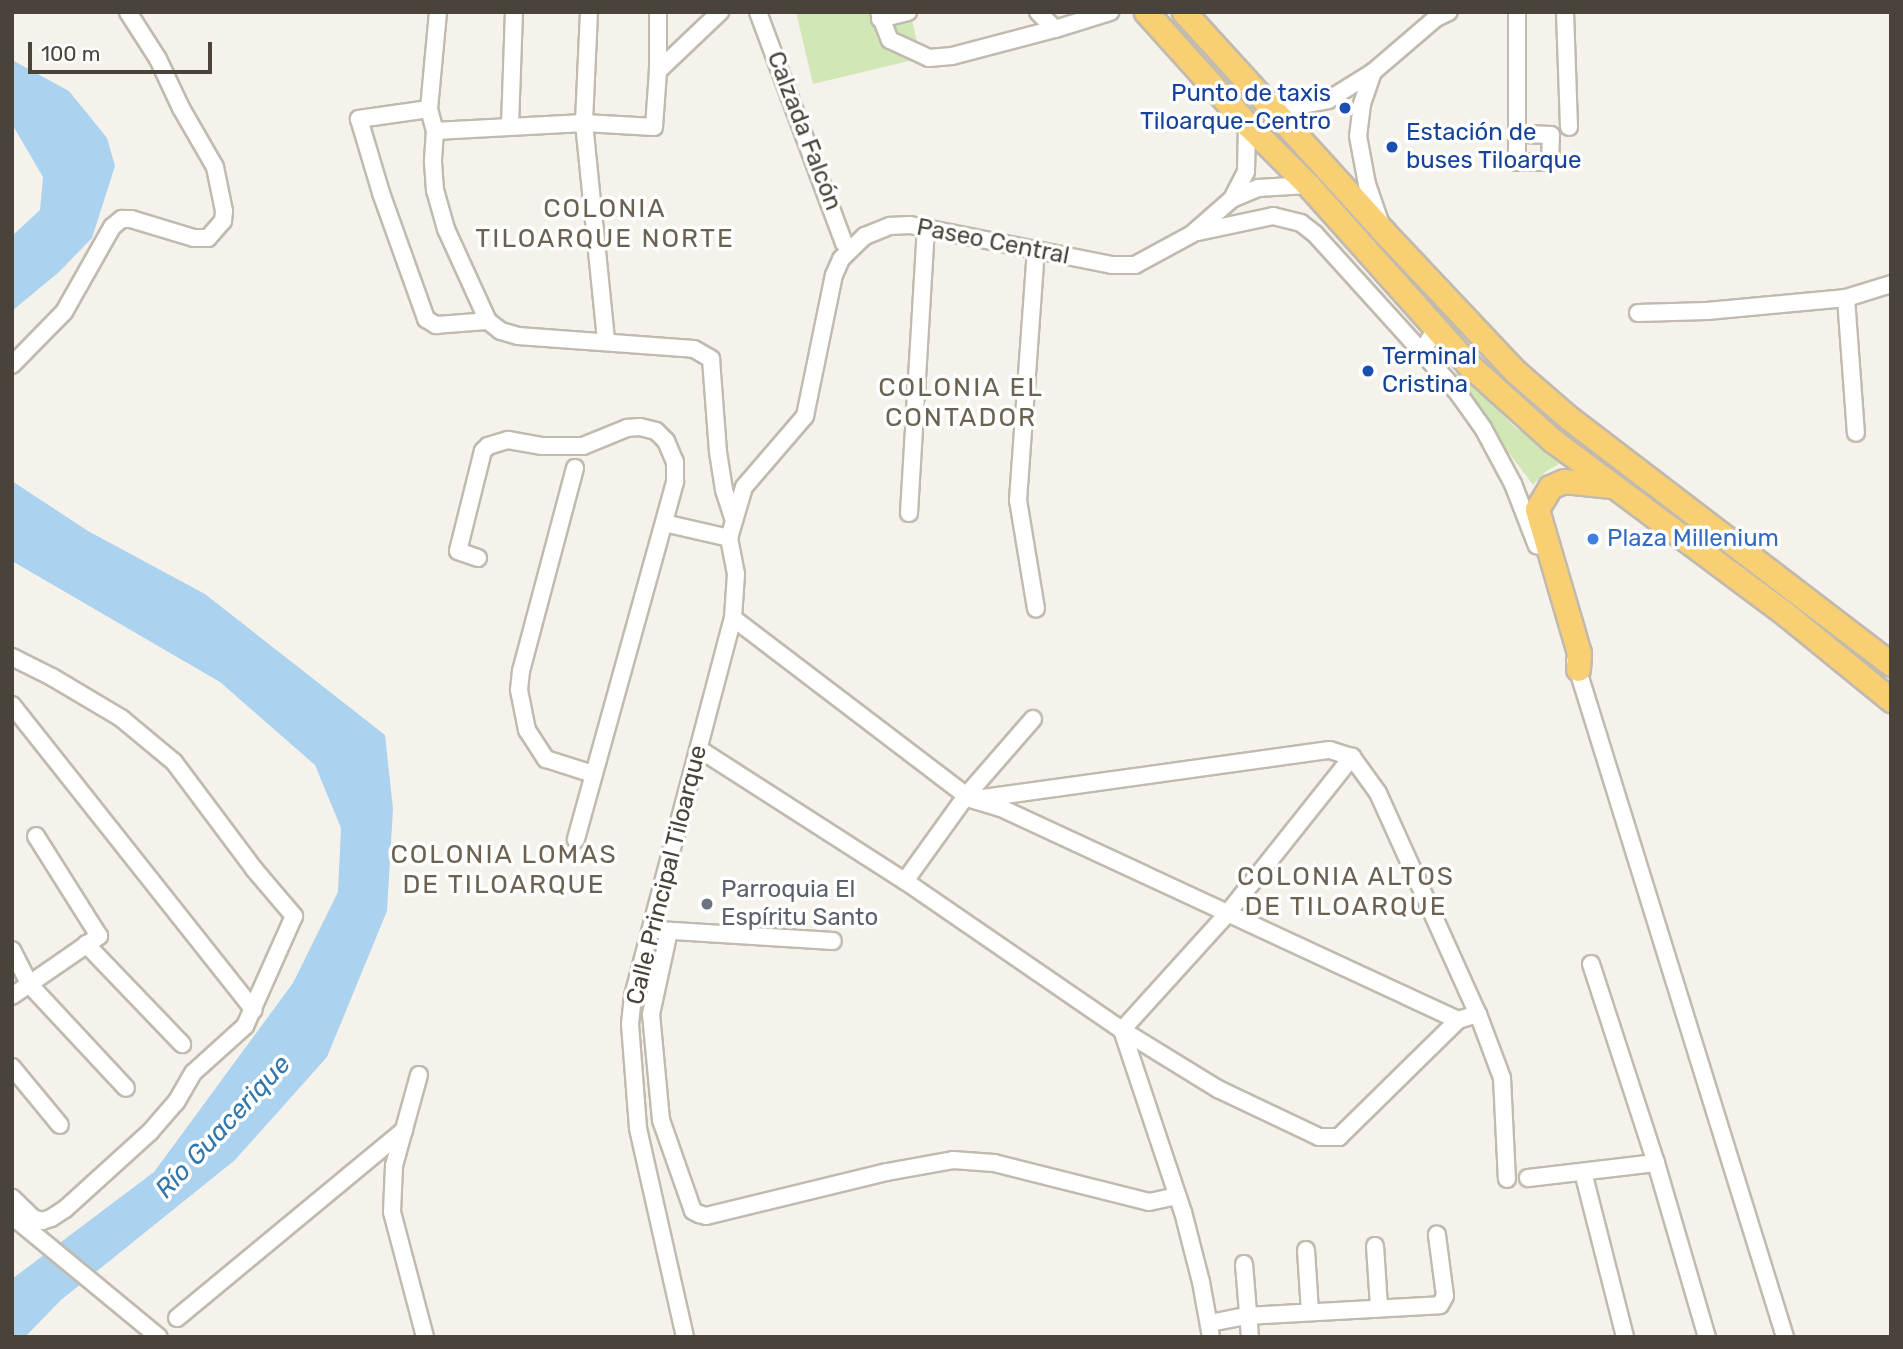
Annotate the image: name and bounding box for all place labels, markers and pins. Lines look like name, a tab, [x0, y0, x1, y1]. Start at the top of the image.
place label: Punto de taxis Tiloarque-Centro	[1140, 80, 1331, 136]
marker: Punto de taxis Tiloarque-Centro	[1337, 100, 1353, 116]
place label: Estación de buses Tiloarque	[1406, 119, 1582, 175]
marker: Estación de buses Tiloarque	[1384, 139, 1400, 155]
place label: Terminal Cristina	[1382, 343, 1477, 399]
marker: Terminal Cristina	[1360, 363, 1376, 379]
place label: Plaza Millenium	[1607, 525, 1779, 553]
marker: Plaza Millenium	[1585, 531, 1601, 547]
place label: Parroquia El Espíritu Santo	[721, 876, 878, 932]
marker: Parroquia El Espíritu Santo	[699, 896, 715, 912]

